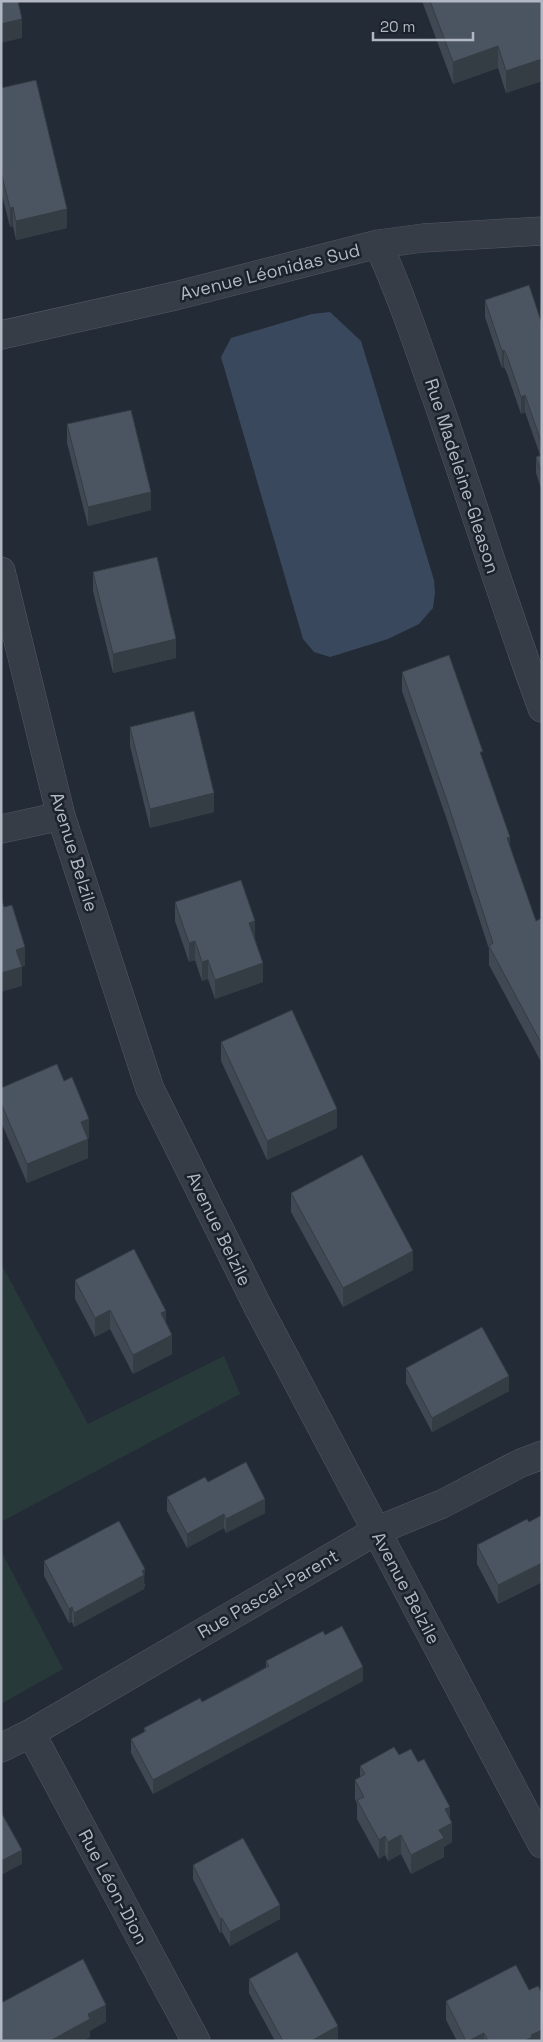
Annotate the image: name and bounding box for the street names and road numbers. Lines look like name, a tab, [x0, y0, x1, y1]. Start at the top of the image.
street label: Avenue Léonidas Sud	[177, 238, 362, 305]
street label: Rue Madeleine-Gleason	[420, 375, 505, 576]
street label: Avenue Belzile	[45, 789, 104, 915]
street label: Avenue Belzile	[182, 1168, 257, 1290]
street label: Avenue Belzile	[367, 1528, 446, 1648]
street label: Rue Pascal-Parent	[193, 1544, 342, 1643]
street label: Rue Léon-Dion	[73, 1825, 153, 1948]

